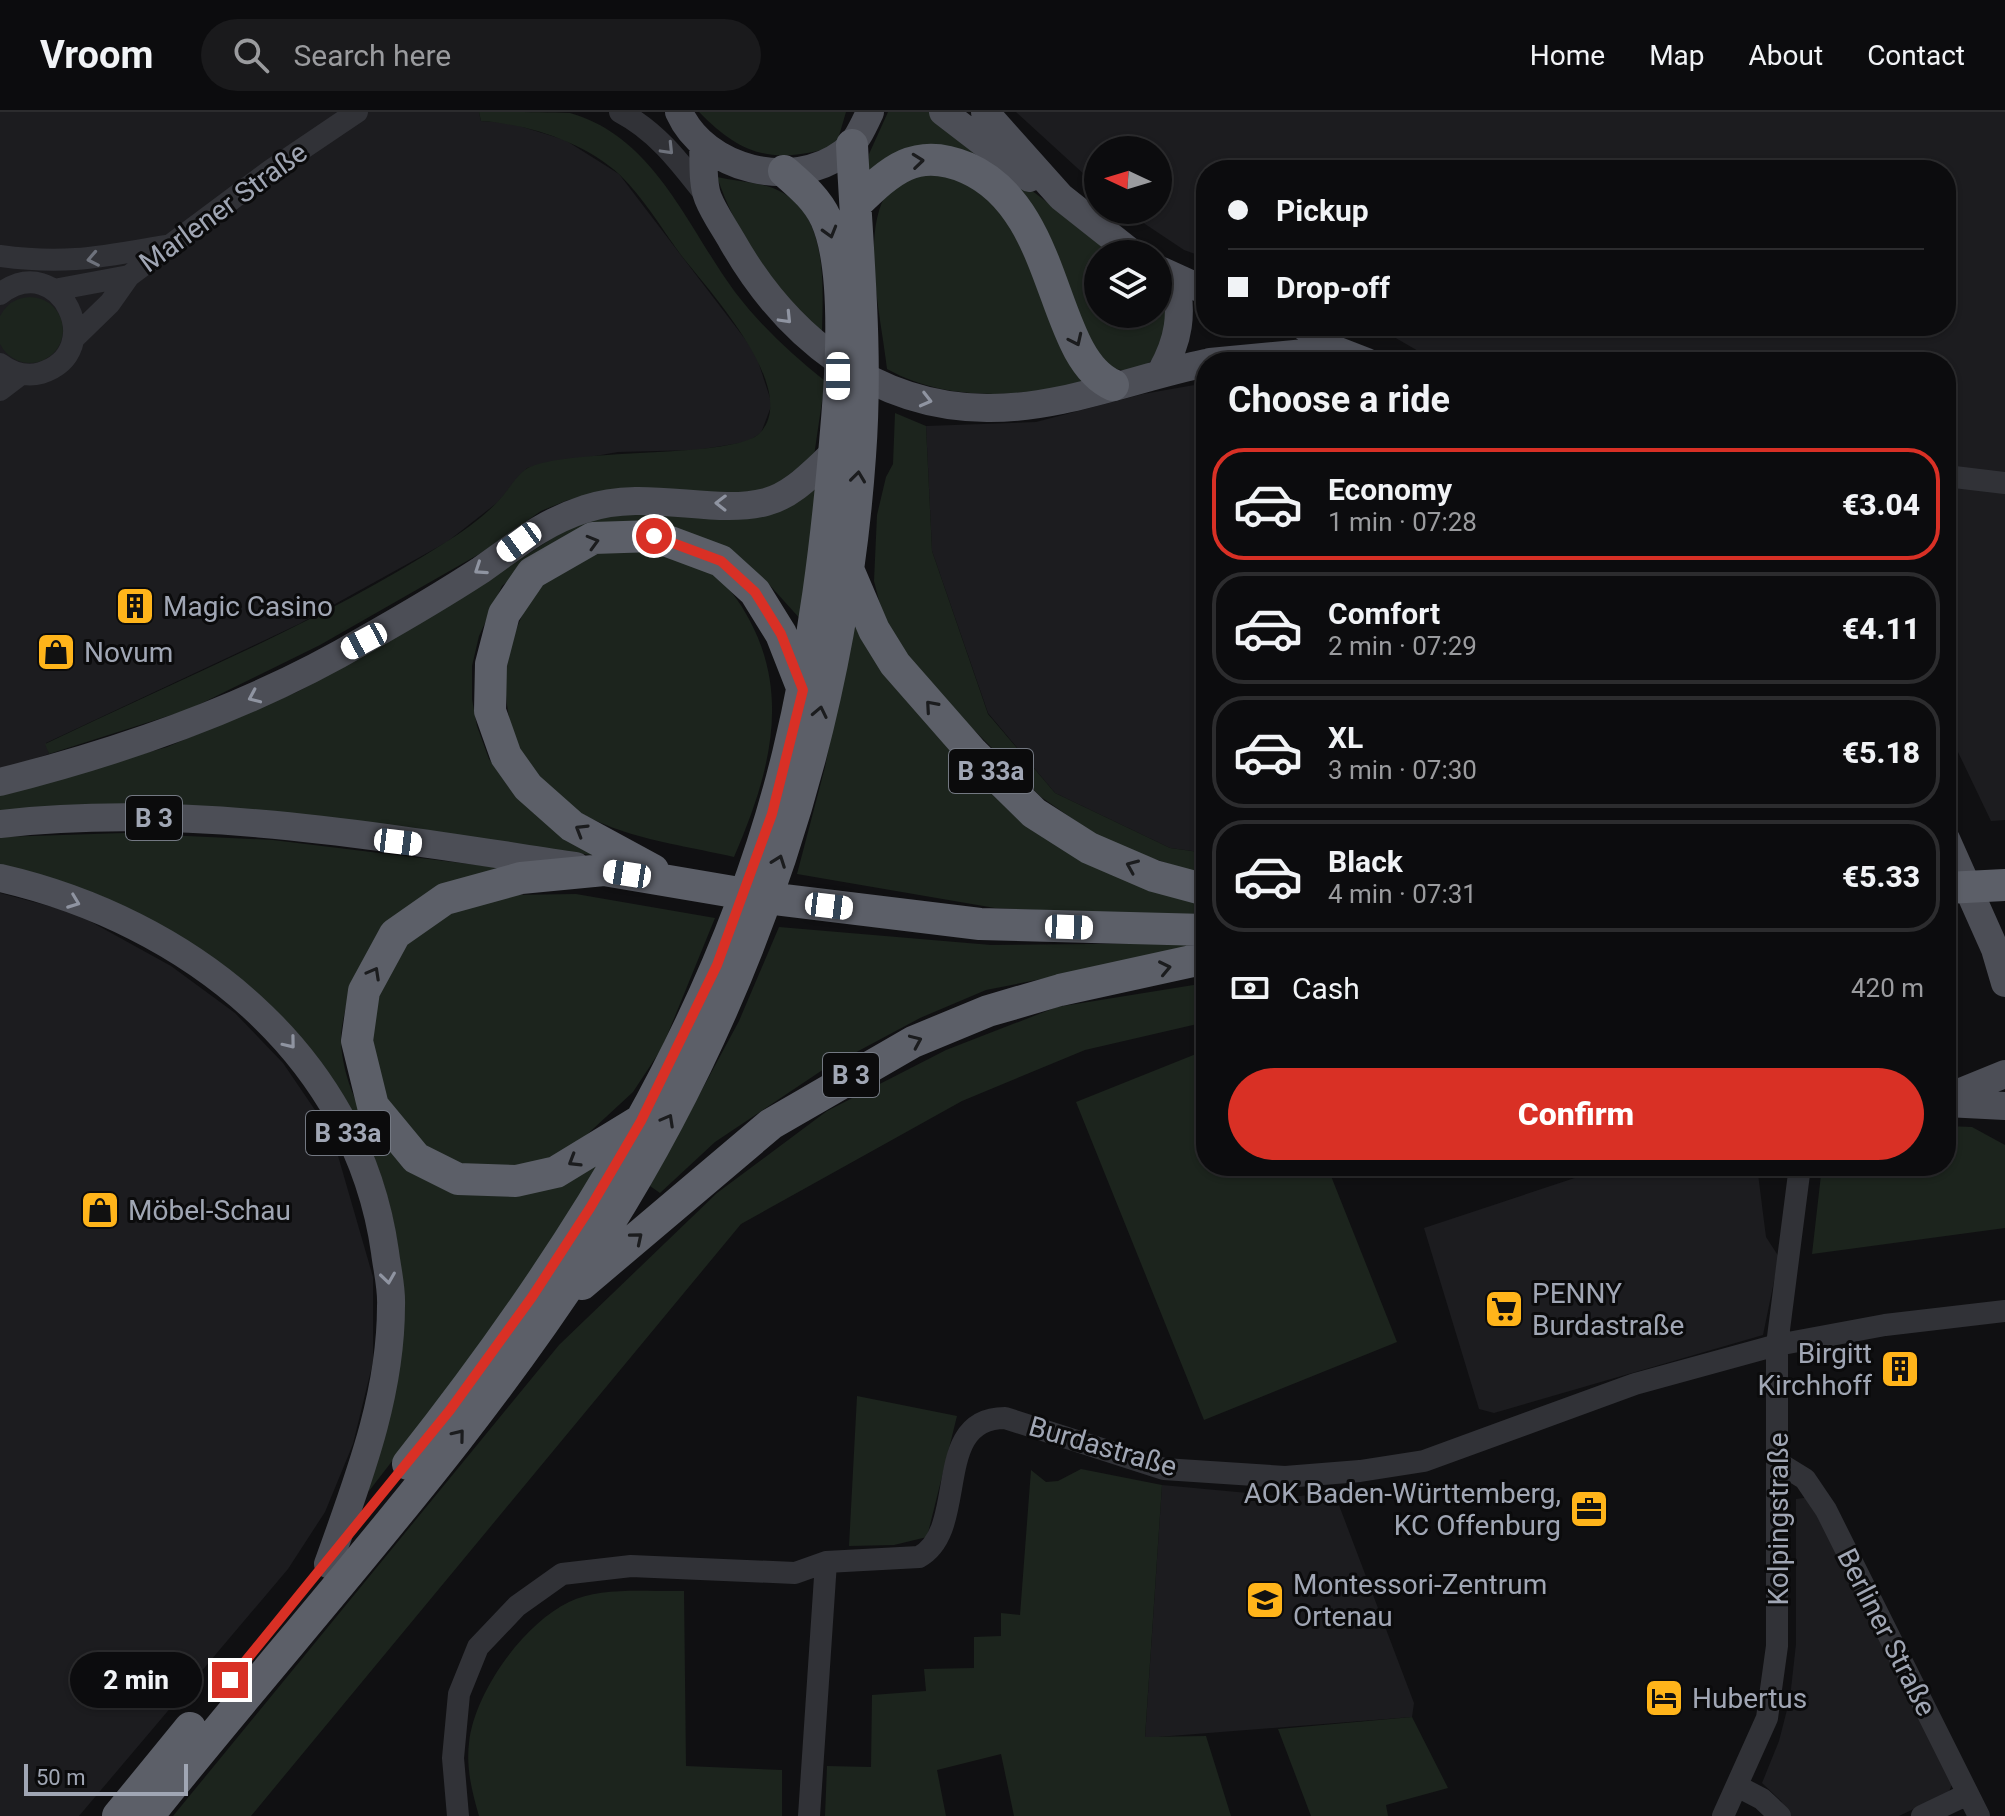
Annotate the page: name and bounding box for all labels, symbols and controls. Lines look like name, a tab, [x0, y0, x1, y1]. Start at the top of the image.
search box	[201, 19, 761, 91]
text: Vroom	[40, 33, 153, 77]
icon: search	[229, 33, 273, 77]
text: Search here	[293, 38, 451, 73]
text: Home	[1530, 39, 1605, 72]
text: Map	[1649, 39, 1705, 72]
text: About	[1749, 39, 1823, 72]
text: Contact	[1867, 39, 1965, 72]
street label: Marlener Straße	[133, 136, 314, 279]
north arrow	[1084, 136, 1172, 224]
map controls	[1084, 136, 1172, 328]
one-way arrow	[659, 140, 673, 155]
one-way arrow	[912, 153, 925, 170]
text: Pickup	[1276, 193, 1369, 228]
one-way arrow	[821, 225, 837, 238]
button: layers	[1084, 240, 1172, 328]
one-way arrow	[86, 250, 100, 267]
text: Drop-off	[1276, 270, 1390, 305]
one-way arrow	[777, 309, 791, 323]
one-way arrow	[1066, 332, 1082, 347]
car	[826, 352, 850, 400]
text: Choose a ride	[1228, 379, 1450, 421]
one-way arrow	[919, 391, 933, 408]
icon: car	[1232, 468, 1304, 540]
one-way arrow	[849, 470, 866, 484]
text: Economy	[1328, 472, 1452, 507]
text: €3.04	[1842, 487, 1920, 522]
one-way arrow	[715, 495, 727, 512]
text: 1 min · 07:28	[1328, 507, 1477, 537]
car	[493, 518, 545, 566]
route start	[636, 518, 672, 554]
one-way arrow	[586, 534, 599, 551]
one-way arrow	[474, 560, 488, 575]
building icon: Magic Casino	[114, 585, 156, 627]
place label: Magic Casino	[163, 590, 333, 623]
icon: car	[1232, 592, 1304, 664]
text: Comfort	[1328, 596, 1440, 631]
text: €4.11	[1842, 611, 1920, 646]
car	[337, 619, 391, 663]
shop icon: Novum	[35, 631, 77, 673]
text: 2 min · 07:29	[1328, 631, 1477, 661]
place label: Novum	[84, 636, 173, 669]
one-way arrow	[247, 687, 262, 703]
one-way arrow	[927, 701, 941, 716]
one-way arrow	[811, 705, 828, 719]
icon: car	[1232, 716, 1304, 788]
text: XL	[1328, 720, 1363, 755]
text: €5.18	[1842, 735, 1920, 770]
road number: B 33a	[949, 749, 1033, 793]
text: 3 min · 07:30	[1328, 755, 1477, 785]
road number: B 3	[126, 796, 182, 840]
one-way arrow	[575, 825, 590, 840]
car	[373, 827, 423, 857]
icon: car	[1232, 840, 1304, 912]
text: Black	[1328, 844, 1403, 879]
one-way arrow	[769, 855, 786, 869]
car	[601, 858, 653, 890]
text: €5.33	[1842, 859, 1920, 894]
one-way arrow	[1126, 860, 1140, 876]
text: 4 min · 07:31	[1328, 879, 1477, 909]
car	[804, 891, 854, 921]
one-way arrow	[66, 892, 80, 909]
car	[1045, 914, 1093, 940]
one-way arrow	[1157, 960, 1171, 977]
icon: cash	[1228, 966, 1272, 1010]
one-way arrow	[364, 967, 379, 982]
text: Cash	[1292, 971, 1360, 1006]
text: 420 m	[1851, 973, 1924, 1003]
one-way arrow	[280, 1034, 294, 1049]
one-way arrow	[908, 1035, 922, 1051]
road number: B 3	[823, 1053, 879, 1097]
button: Confirm	[1228, 1068, 1924, 1160]
road number: B 33a	[306, 1111, 390, 1155]
one-way arrow	[658, 1114, 674, 1128]
one-way arrow	[568, 1151, 583, 1167]
shop icon: Möbel-Schau	[79, 1189, 121, 1231]
place label: Möbel-Schau	[128, 1194, 291, 1227]
one-way arrow	[627, 1233, 642, 1248]
one-way arrow	[379, 1271, 396, 1285]
place label: PENNY Burdastraße	[1532, 1277, 1684, 1342]
supermarket icon: PENNY Burdastraße	[1483, 1288, 1525, 1330]
place label: Birgitt Kirchhoff	[1757, 1337, 1872, 1402]
building icon: Birgitt Kirchhoff	[1879, 1348, 1921, 1390]
street label: Burdastraße	[1025, 1410, 1181, 1483]
one-way arrow	[449, 1430, 464, 1444]
street label: Kolpingstraße	[1762, 1433, 1795, 1605]
place label: AOK Baden-Württemberg, KC Offenburg	[1244, 1477, 1561, 1542]
office icon: AOK Baden-Württemberg, KC Offenburg	[1568, 1488, 1610, 1530]
street label: Berliner Straße	[1830, 1543, 1943, 1722]
place label: Montessori-Zentrum Ortenau	[1293, 1568, 1547, 1633]
school or university icon: Montessori-Zentrum Ortenau	[1244, 1579, 1286, 1621]
callout: 2 min	[70, 1652, 202, 1708]
route end	[212, 1662, 248, 1698]
text: 2 min	[103, 1665, 169, 1695]
hotel icon: Hubertus	[1643, 1677, 1685, 1719]
place label: Hubertus	[1692, 1682, 1807, 1715]
scale bar	[24, 1760, 188, 1796]
text: 50 m	[36, 1765, 85, 1790]

